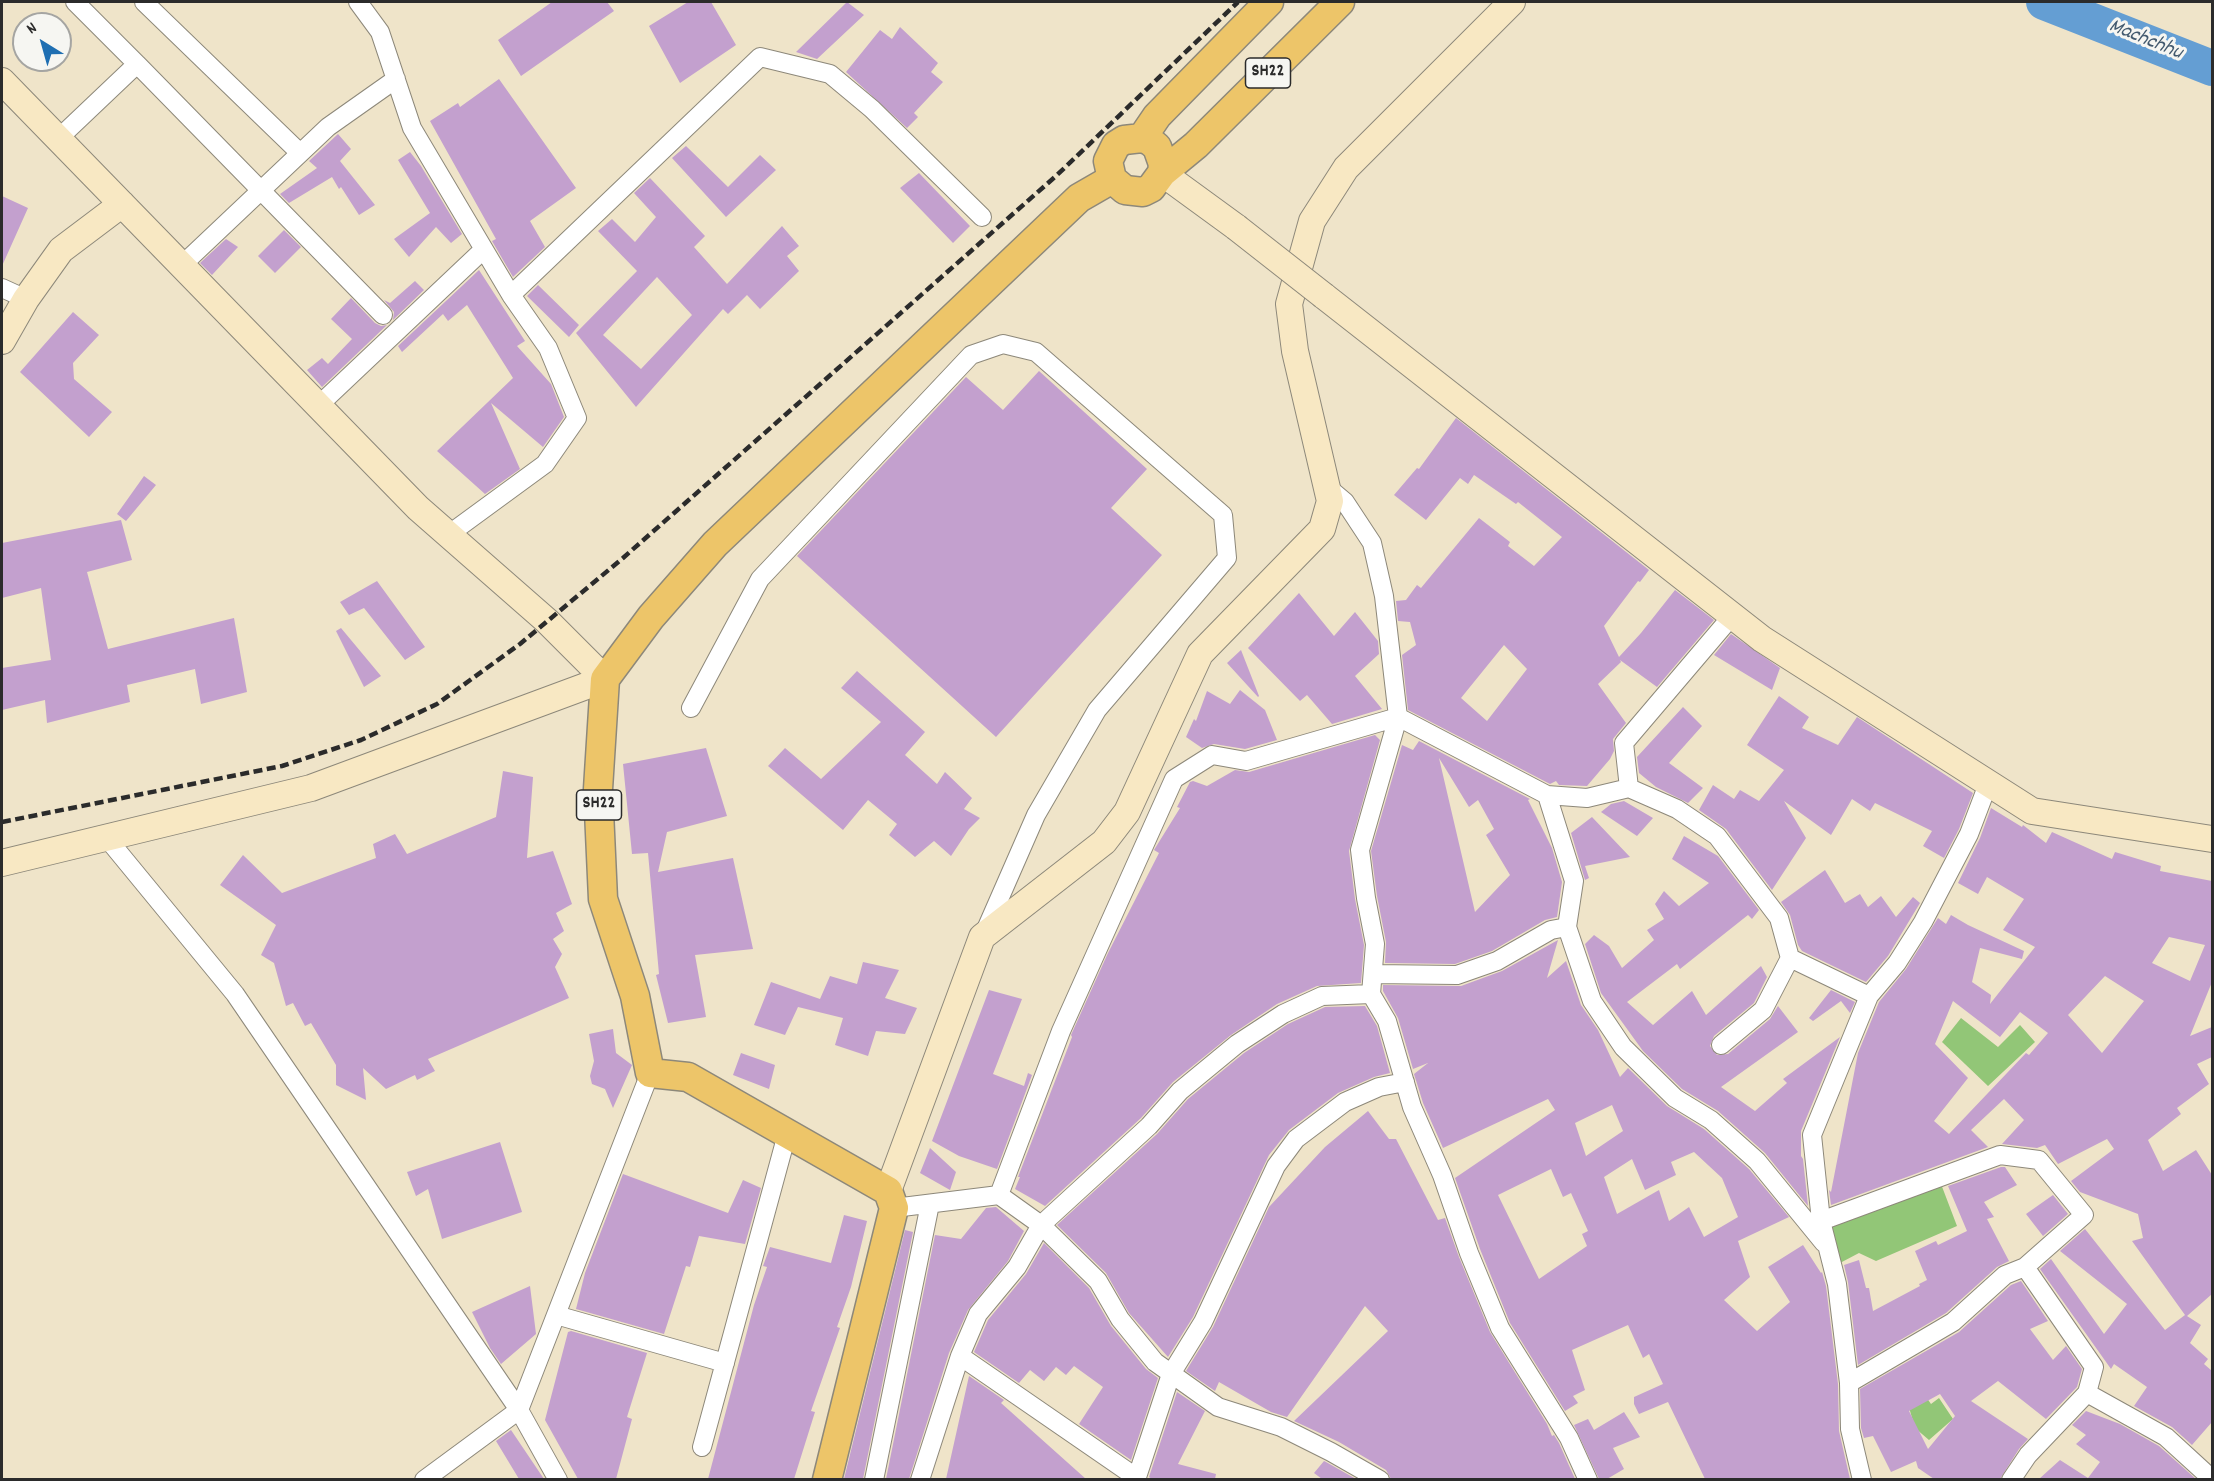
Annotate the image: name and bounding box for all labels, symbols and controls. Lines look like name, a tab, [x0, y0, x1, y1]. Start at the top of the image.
north arrow	[12, 12, 72, 72]
water label: Machchhu	[2105, 15, 2185, 67]
text: N	[22, 17, 42, 40]
road number: SH22	[1246, 58, 1290, 88]
road number: SH22	[576, 790, 622, 820]

